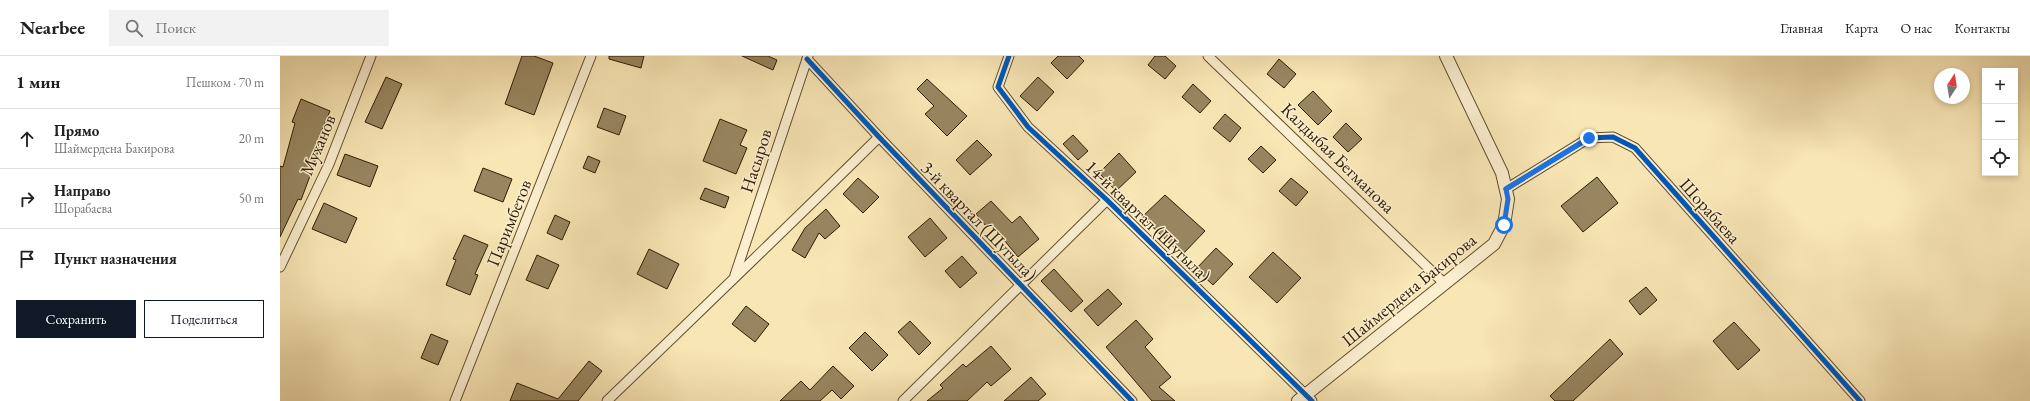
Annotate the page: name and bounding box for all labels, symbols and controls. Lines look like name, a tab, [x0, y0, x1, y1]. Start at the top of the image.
search box	[109, 10, 389, 46]
text: Nearbee	[20, 15, 85, 40]
icon: search	[123, 17, 145, 39]
text: Поиск	[155, 18, 196, 37]
text: Главная	[1780, 19, 1823, 37]
text: Карта	[1845, 19, 1878, 37]
text: О нас	[1900, 19, 1932, 37]
text: Контакты	[1954, 19, 2010, 37]
north arrow	[1934, 68, 1970, 104]
map controls	[1982, 68, 2018, 176]
button: +	[1982, 68, 2018, 104]
text: 1 мин	[16, 71, 60, 93]
text: Пешком · 70 m	[186, 74, 264, 91]
street label: Калдыбая Бегманова	[1277, 97, 1401, 218]
button: −	[1982, 104, 2018, 140]
street label: Муханов	[294, 111, 341, 179]
text: Прямо	[54, 121, 99, 140]
street label: Насыров	[734, 126, 777, 196]
icon: ahead	[16, 128, 38, 150]
route end	[1580, 129, 1598, 147]
text: 20 m	[239, 130, 264, 147]
text: Шаймердена Бакирова	[54, 140, 174, 157]
button: locate	[1982, 140, 2018, 176]
street label: 14-й квартал (Шугыла)	[1081, 155, 1216, 287]
street label: 3-й квартал (Шугыла)	[916, 156, 1042, 285]
street label: Шорабаева	[1675, 173, 1746, 249]
street label: Паримбетов	[481, 176, 537, 270]
text: Направо	[54, 181, 111, 200]
icon: right	[16, 188, 38, 210]
text: 50 m	[239, 190, 264, 207]
text: Шорабаева	[54, 200, 112, 217]
route start	[1495, 216, 1513, 234]
street label: Шаймердена Бакирова	[1337, 228, 1481, 351]
icon: arrive	[16, 248, 38, 270]
text: Пункт назначения	[54, 249, 177, 268]
button: Сохранить	[16, 300, 136, 338]
button: Поделиться	[144, 300, 264, 338]

